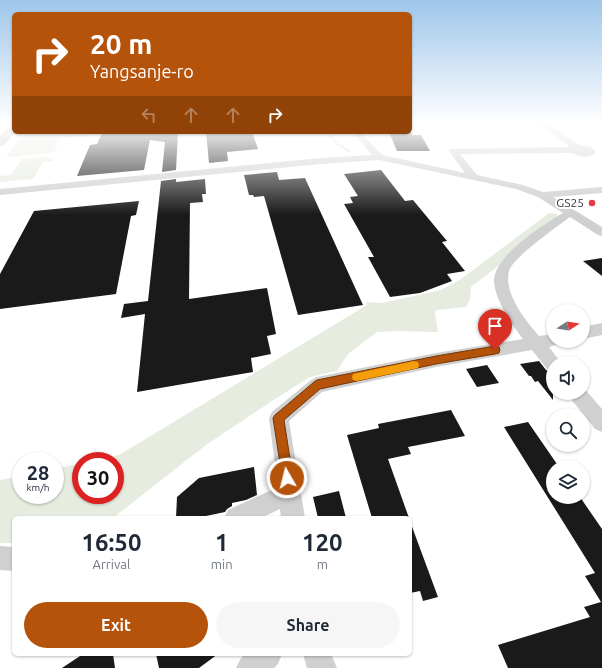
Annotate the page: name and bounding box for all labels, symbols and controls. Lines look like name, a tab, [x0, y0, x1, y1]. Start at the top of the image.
icon: right	[24, 28, 76, 80]
text: 20 m	[90, 28, 152, 59]
text: Yangsanje-ro	[90, 61, 194, 81]
icon: left	[138, 104, 160, 126]
icon: ahead	[180, 104, 202, 126]
icon: ahead	[222, 104, 244, 126]
icon: right	[264, 104, 286, 126]
place label: GS25	[556, 196, 584, 209]
marker: GS25	[587, 198, 597, 208]
north arrow	[546, 304, 590, 348]
map controls	[546, 304, 590, 504]
pin	[478, 309, 512, 350]
icon: arrive	[484, 315, 506, 337]
button: sound	[546, 356, 590, 400]
button: search	[546, 408, 590, 452]
speed limit sign: 30	[72, 452, 124, 504]
position arrow	[266, 457, 308, 499]
button: layers	[546, 460, 590, 504]
text: 28	[27, 461, 49, 484]
text: km/h	[26, 482, 50, 493]
text: 16:50	[81, 529, 141, 556]
text: 1	[215, 529, 228, 556]
text: 120	[302, 529, 343, 556]
text: Arrival	[92, 557, 130, 571]
text: min	[211, 557, 233, 571]
text: m	[317, 557, 328, 571]
button: Exit	[24, 602, 208, 648]
button: Share	[216, 602, 400, 648]

